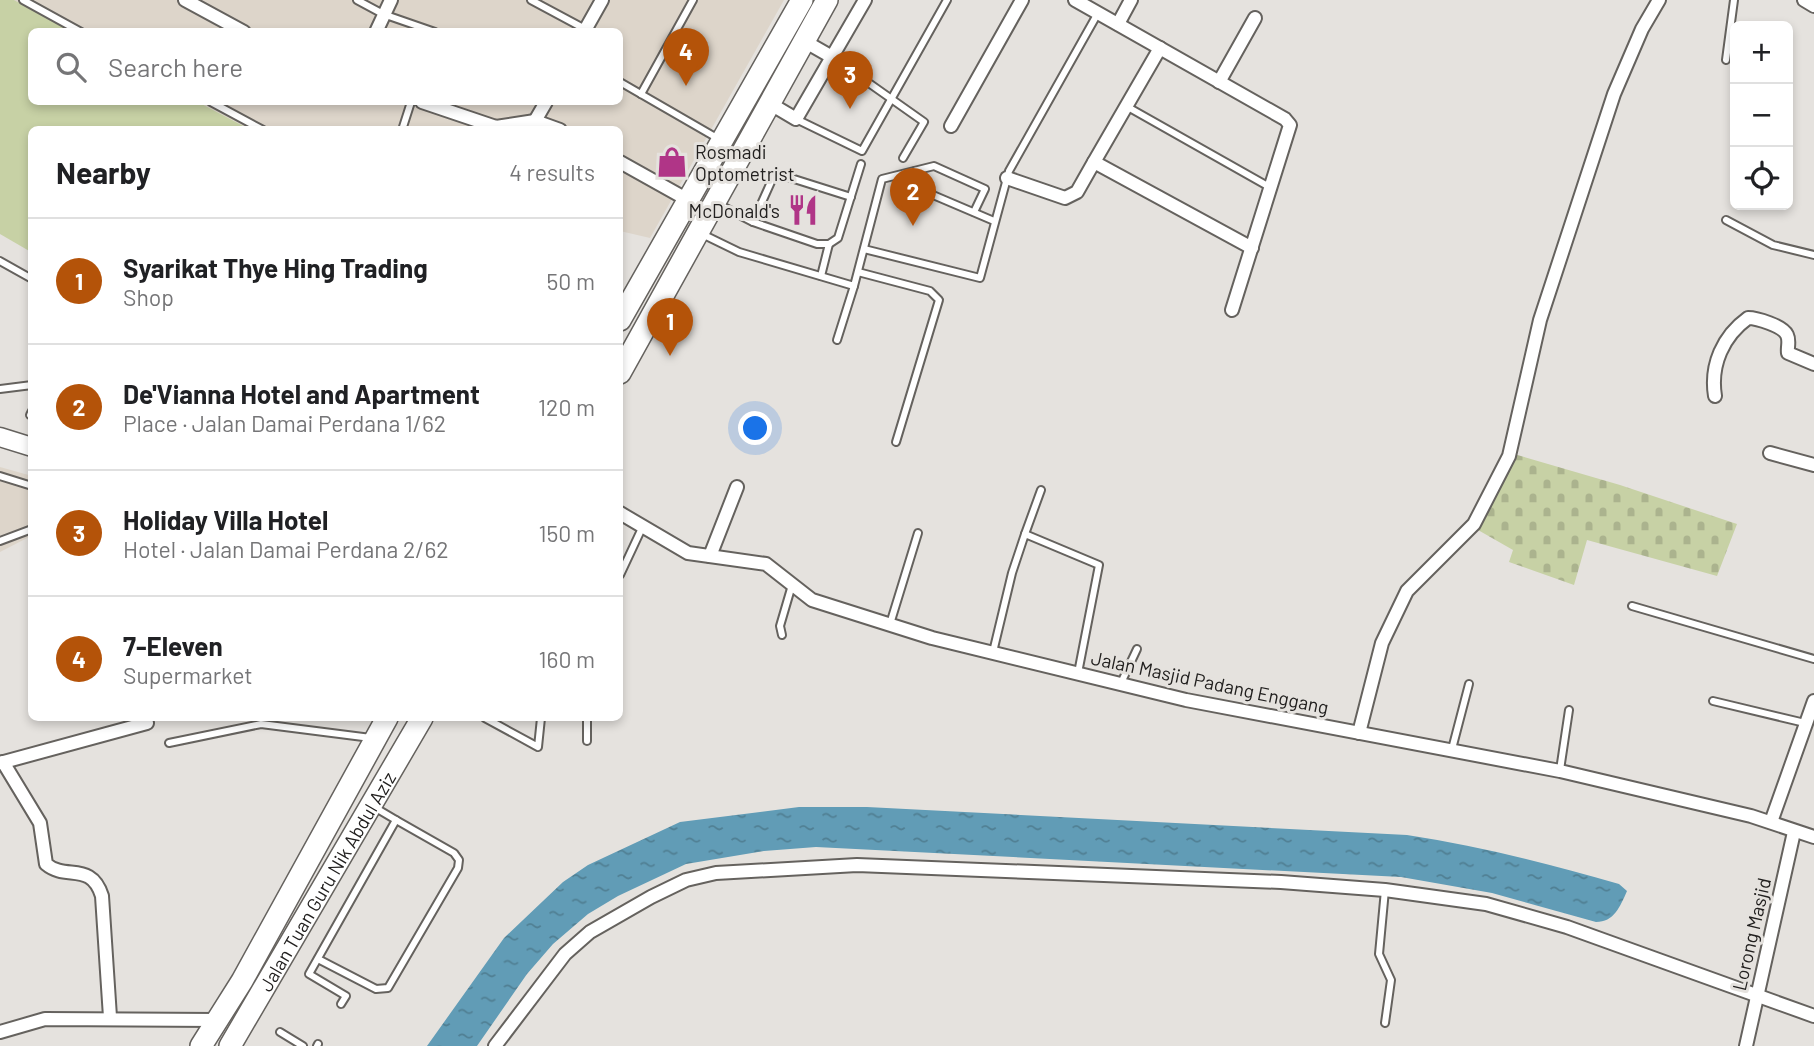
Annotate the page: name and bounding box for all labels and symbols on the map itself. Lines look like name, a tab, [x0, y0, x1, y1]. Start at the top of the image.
pin: 4	[663, 28, 709, 86]
pin: 3	[827, 51, 873, 109]
place label: Rosmadi Optometrist	[695, 140, 795, 185]
shop icon: Rosmadi Optometrist	[655, 145, 689, 179]
pin: 2	[890, 168, 936, 226]
restaurant icon: McDonald's	[786, 193, 820, 227]
place label: McDonald's	[689, 199, 780, 222]
pin: 1	[647, 298, 693, 356]
your location	[738, 411, 772, 445]
street label: Jalan Masjid Padang Enggang	[1089, 646, 1331, 718]
street label: Jalan Tuan Guru Nik Abdul Aziz	[253, 767, 400, 995]
street label: Lorong Masjid	[1727, 875, 1775, 993]

